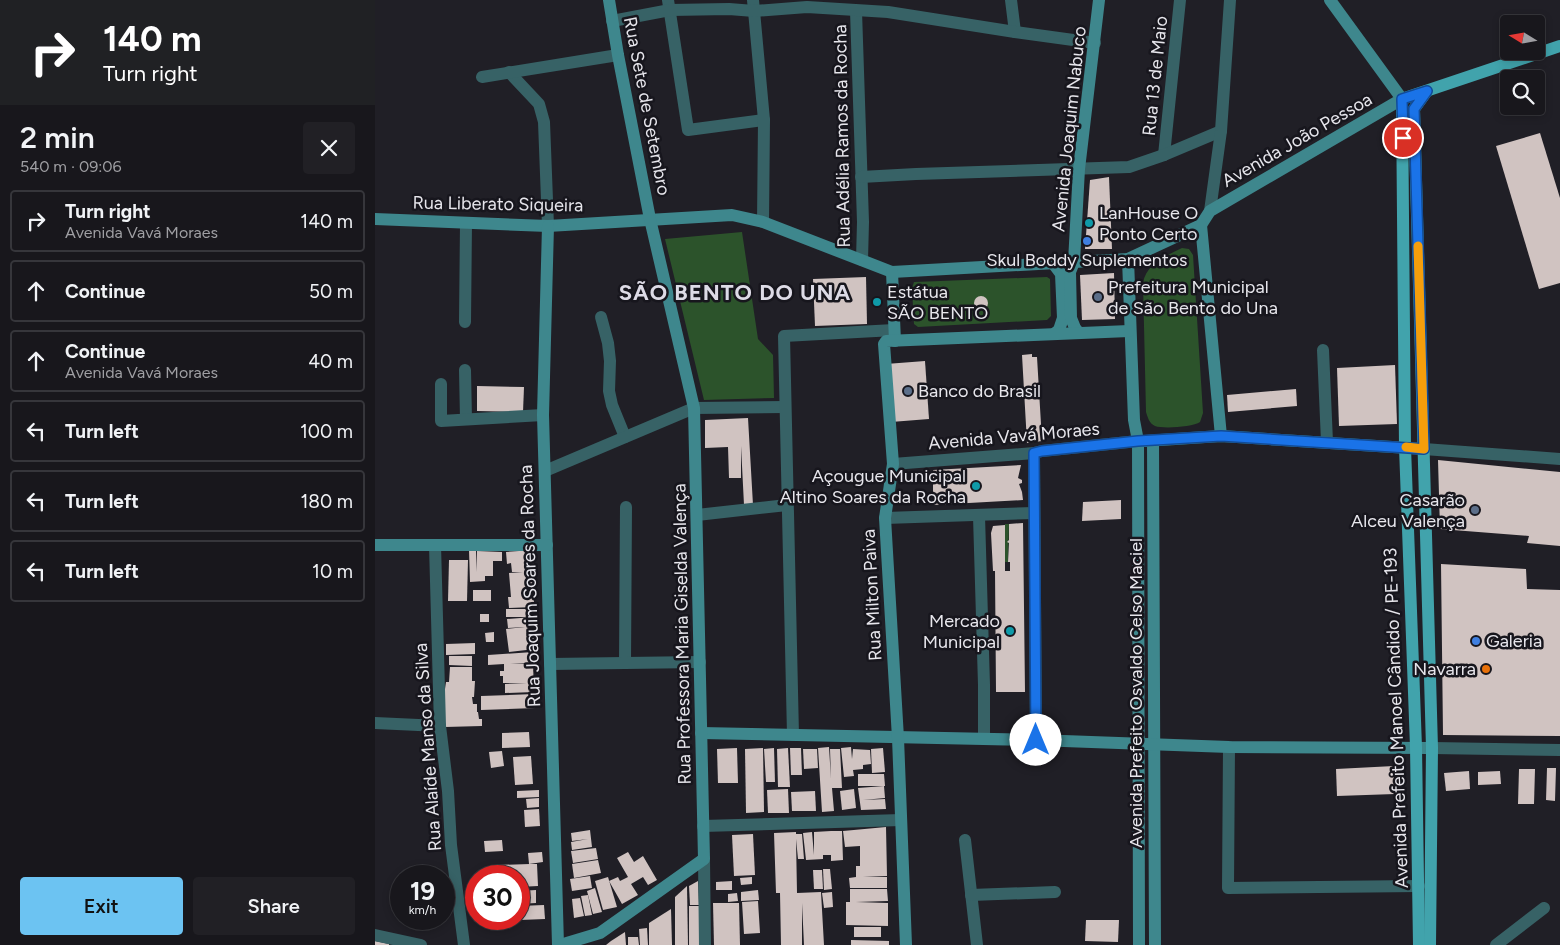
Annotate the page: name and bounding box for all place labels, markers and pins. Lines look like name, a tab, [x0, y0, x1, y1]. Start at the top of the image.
pin	[1382, 117, 1424, 159]
place label: LanHouse O Ponto Certo	[1099, 202, 1198, 245]
marker: LanHouse O Ponto Certo	[1083, 217, 1095, 229]
marker: Skul Boddy Suplementos	[1081, 235, 1093, 247]
place label: Skul Boddy Suplementos	[987, 249, 1187, 271]
place label: Prefeitura Municipal de São Bento do Una	[1108, 276, 1278, 319]
place label: Estátua SÃO BENTO	[887, 281, 988, 324]
marker: Prefeitura Municipal de São Bento do Una	[1092, 291, 1104, 303]
marker: Estátua SÃO BENTO	[871, 296, 883, 308]
place label: Banco do Brasil	[918, 380, 1041, 402]
marker: Banco do Brasil	[902, 385, 914, 397]
place label: Açougue Municipal Altino Soares da Rocha	[780, 465, 966, 508]
marker: Açougue Municipal Altino Soares da Rocha	[970, 480, 982, 492]
place label: Casarão Alceu Valença	[1351, 489, 1465, 532]
marker: Casarão Alceu Valença	[1469, 504, 1481, 516]
place label: Mercado Municipal	[923, 610, 1000, 653]
marker: Mercado Municipal	[1004, 625, 1016, 637]
place label: Galeria	[1486, 630, 1542, 652]
marker: Galeria	[1470, 635, 1482, 647]
place label: Navarra	[1413, 658, 1476, 680]
marker: Navarra	[1480, 663, 1492, 675]

